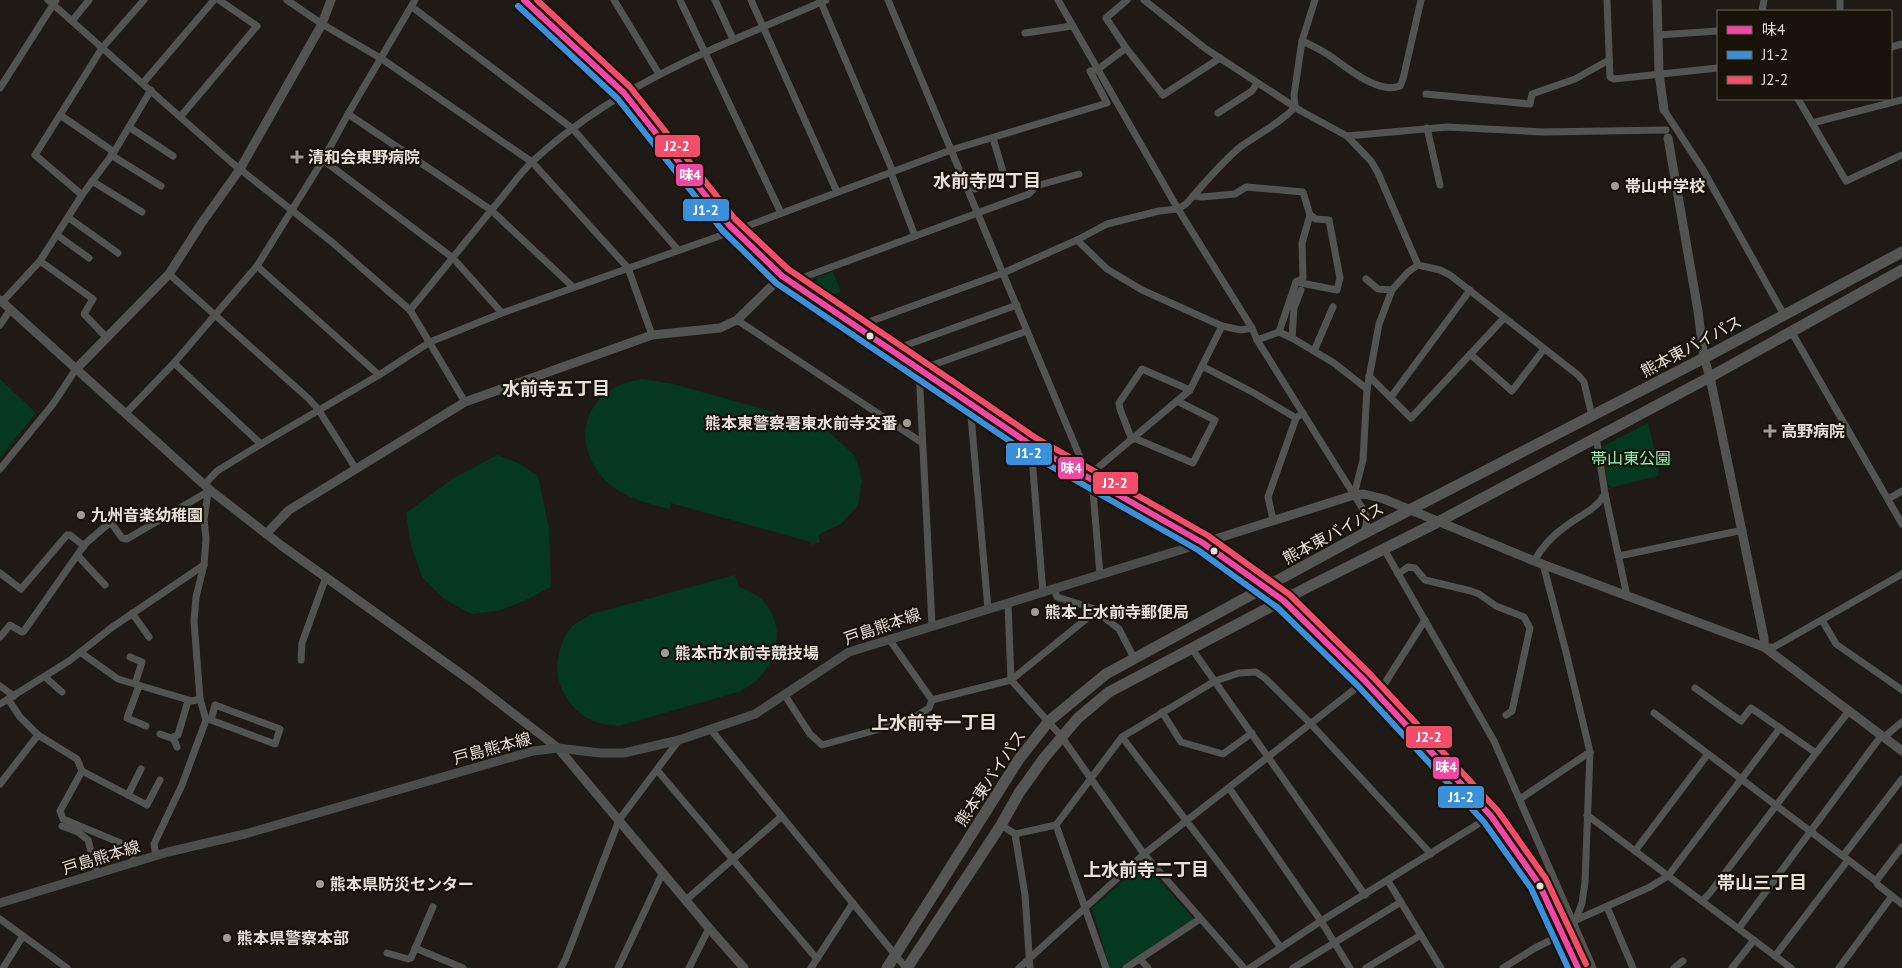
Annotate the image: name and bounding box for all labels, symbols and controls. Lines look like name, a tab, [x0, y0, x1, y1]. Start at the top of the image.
legend	[1717, 10, 1892, 100]
text: 味4	[1762, 20, 1785, 39]
text: J1-2	[1761, 45, 1788, 64]
text: J2-2	[1761, 70, 1788, 89]
line badge: J2-2	[654, 134, 701, 158]
text: J2-2	[663, 137, 690, 155]
place label: 清和会東野病院	[308, 147, 420, 167]
marker: 清和会東野病院	[290, 150, 304, 164]
line badge: 味4	[675, 163, 704, 187]
text: 味4	[679, 166, 701, 184]
district label: 水前寺四丁目	[933, 169, 1041, 192]
place label: 帯山中学校	[1625, 176, 1705, 196]
marker: 帯山中学校	[1609, 180, 1621, 192]
line badge: J1-2	[682, 198, 730, 222]
text: J1-2	[692, 201, 719, 219]
street label: 熊本東バイパス	[1637, 311, 1745, 381]
unlabelled marker	[865, 331, 875, 341]
district label: 水前寺五丁目	[502, 377, 610, 400]
place label: 熊本東警察署東水前寺交番	[705, 413, 897, 433]
marker: 熊本東警察署東水前寺交番	[901, 417, 913, 429]
place label: 高野病院	[1781, 421, 1845, 441]
marker: 高野病院	[1763, 424, 1777, 438]
line badge: J1-2	[1005, 442, 1053, 466]
text: J1-2	[1015, 444, 1042, 462]
park label: 帯山東公園	[1591, 448, 1671, 468]
line badge: 味4	[1057, 456, 1085, 480]
text: 味4	[1060, 459, 1082, 477]
line badge: J2-2	[1092, 471, 1139, 495]
text: J2-2	[1101, 474, 1128, 492]
street label: 熊本東バイパス	[1279, 498, 1387, 568]
place label: 九州音楽幼稚園	[91, 505, 203, 525]
marker: 九州音楽幼稚園	[75, 509, 87, 521]
unlabelled marker	[1209, 546, 1219, 556]
place label: 熊本上水前寺郵便局	[1045, 602, 1189, 622]
street label: 戸島熊本線	[841, 604, 923, 648]
marker: 熊本上水前寺郵便局	[1029, 606, 1041, 618]
place label: 熊本市水前寺競技場	[675, 643, 819, 663]
marker: 熊本市水前寺競技場	[659, 647, 671, 659]
district label: 上水前寺一丁目	[871, 711, 997, 734]
line badge: J2-2	[1405, 725, 1453, 749]
street label: 熊本東バイパス	[950, 726, 1030, 830]
street label: 戸島熊本線	[451, 728, 533, 768]
text: J2-2	[1415, 728, 1442, 746]
line badge: 味4	[1432, 756, 1460, 780]
text: 味4	[1435, 758, 1457, 776]
line badge: J1-2	[1437, 785, 1485, 809]
text: J1-2	[1447, 788, 1474, 806]
street label: 戸島熊本線	[60, 836, 142, 878]
district label: 上水前寺二丁目	[1083, 858, 1209, 881]
district label: 帯山三丁目	[1717, 871, 1807, 894]
place label: 熊本県防災センター	[330, 874, 474, 894]
marker: 熊本県防災センター	[314, 878, 326, 890]
unlabelled marker	[1535, 881, 1545, 891]
place label: 熊本県警察本部	[237, 928, 349, 948]
marker: 熊本県警察本部	[221, 932, 233, 944]

